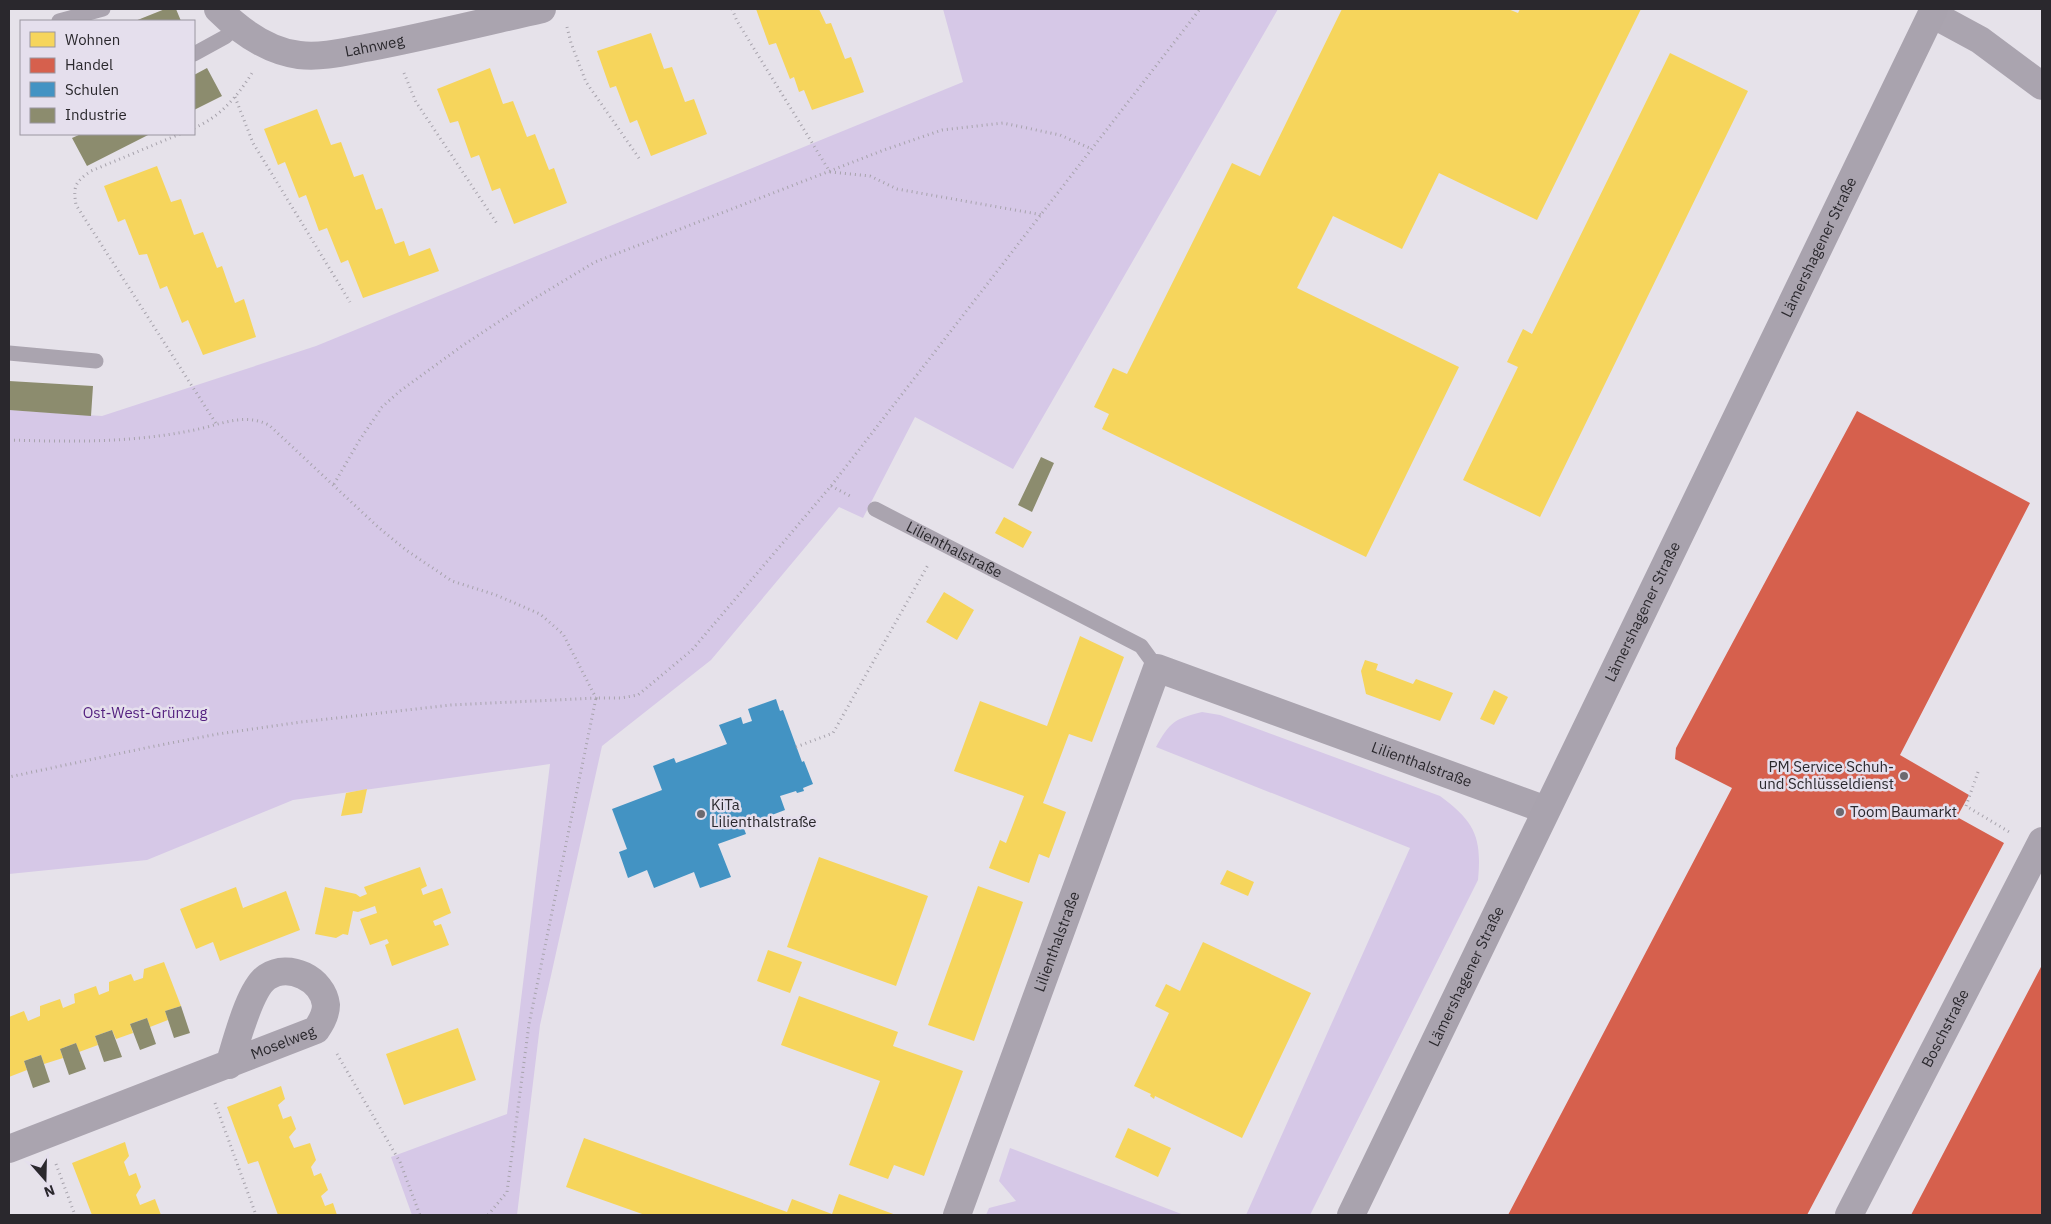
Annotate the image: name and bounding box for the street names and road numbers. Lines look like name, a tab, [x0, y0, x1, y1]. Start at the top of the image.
street label: Lahnweg	[343, 31, 406, 61]
street label: Lämershagener Straße	[1776, 174, 1860, 320]
street label: Lilienthalstraße	[903, 517, 1006, 582]
street label: Lämershagener Straße	[1600, 538, 1684, 685]
street label: Lilienthalstraße	[1369, 737, 1475, 791]
street label: Lilienthalstraße	[1029, 889, 1084, 994]
street label: Lämershagener Straße	[1424, 903, 1508, 1049]
street label: Boschstraße	[1917, 986, 1973, 1070]
street label: Moselweg	[248, 1021, 318, 1063]

